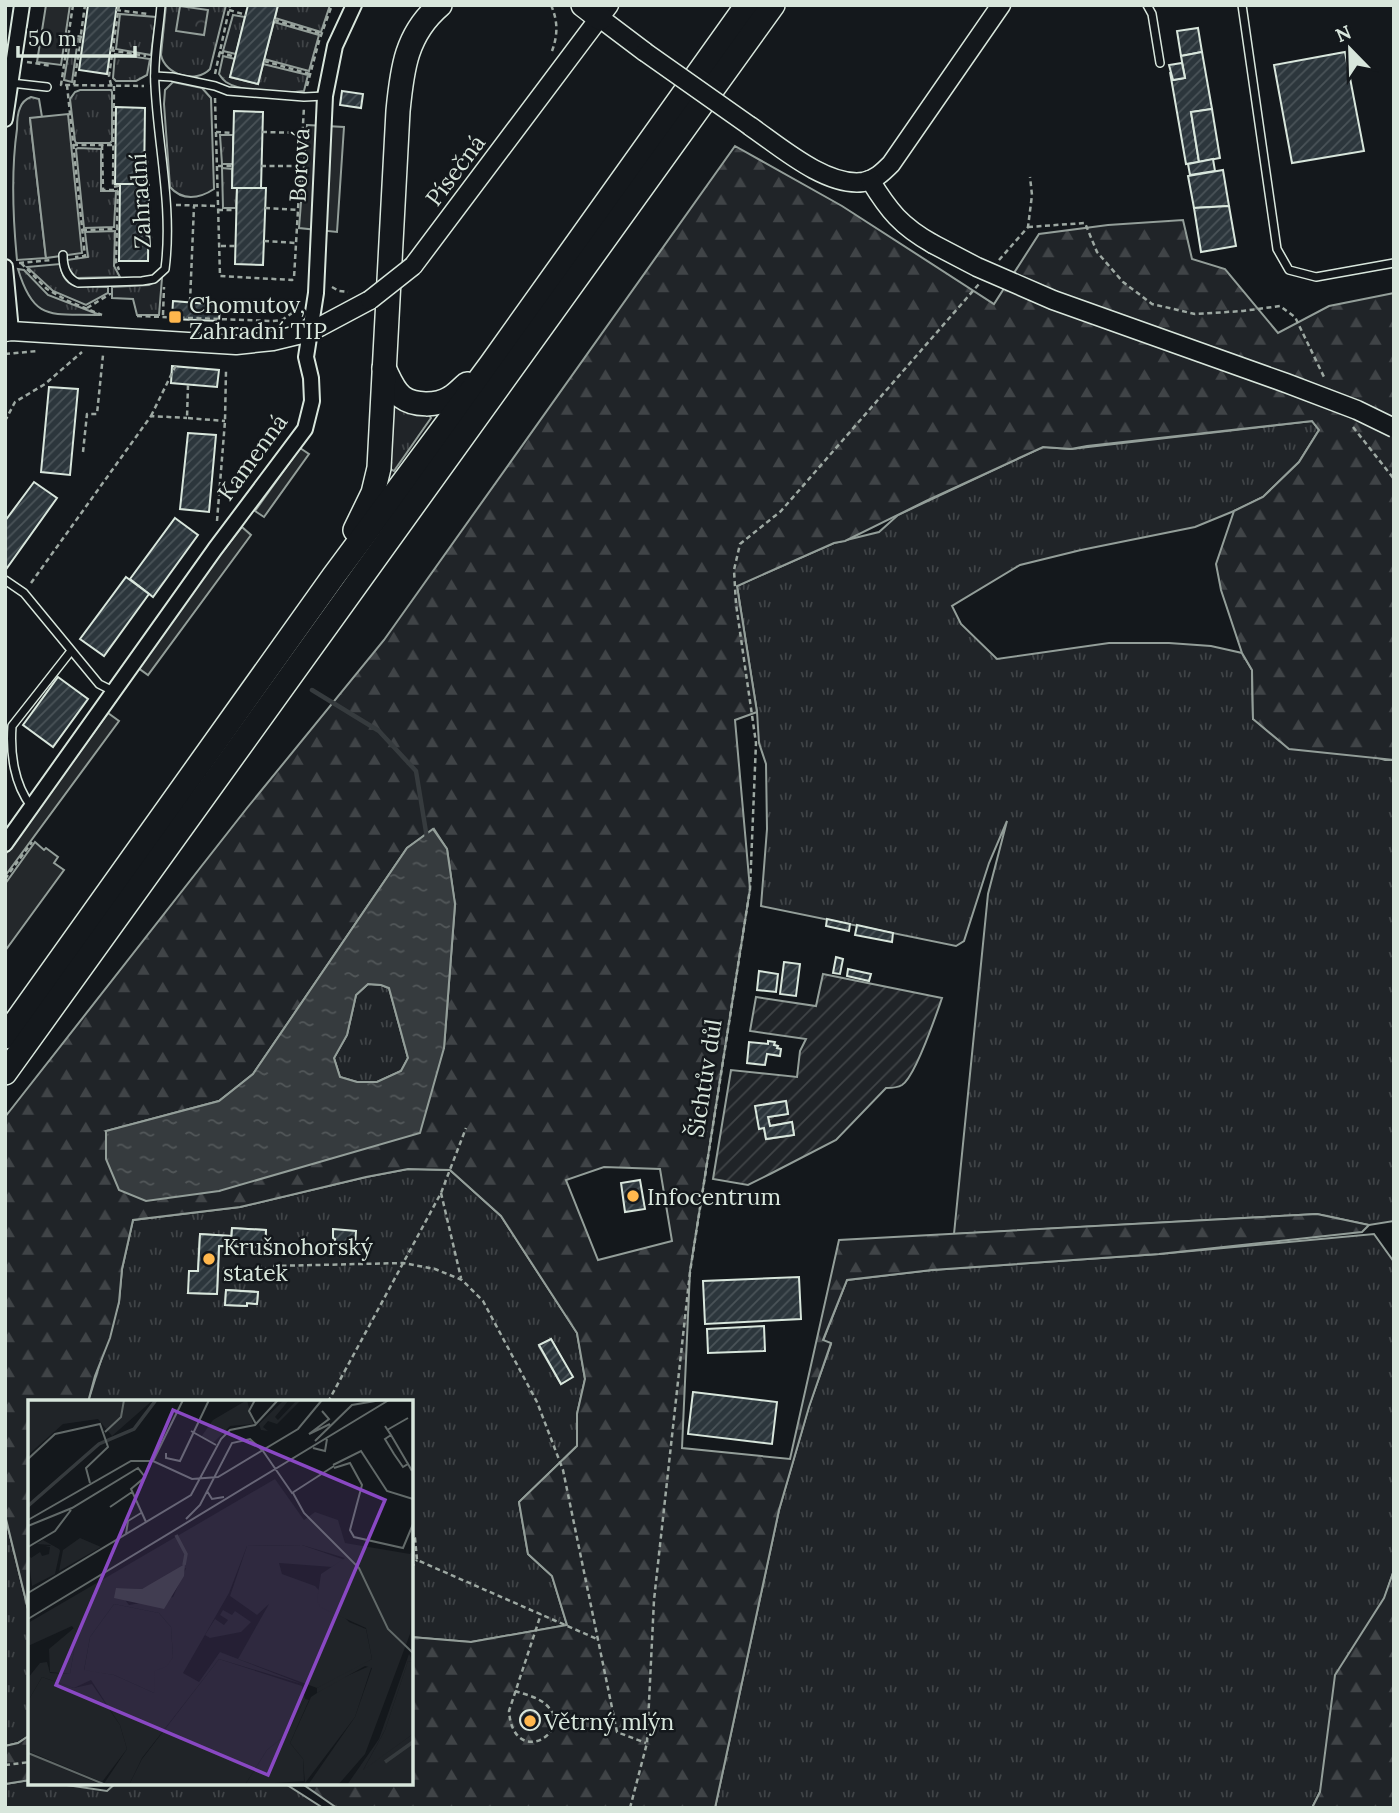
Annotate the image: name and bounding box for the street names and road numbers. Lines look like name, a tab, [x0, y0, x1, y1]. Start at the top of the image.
street label: Borová	[283, 127, 315, 203]
street label: Písečná	[419, 129, 491, 211]
street label: Zahradní	[123, 153, 157, 249]
street label: Kamenná	[211, 408, 293, 506]
street label: Šichtův důl	[680, 1017, 728, 1139]

